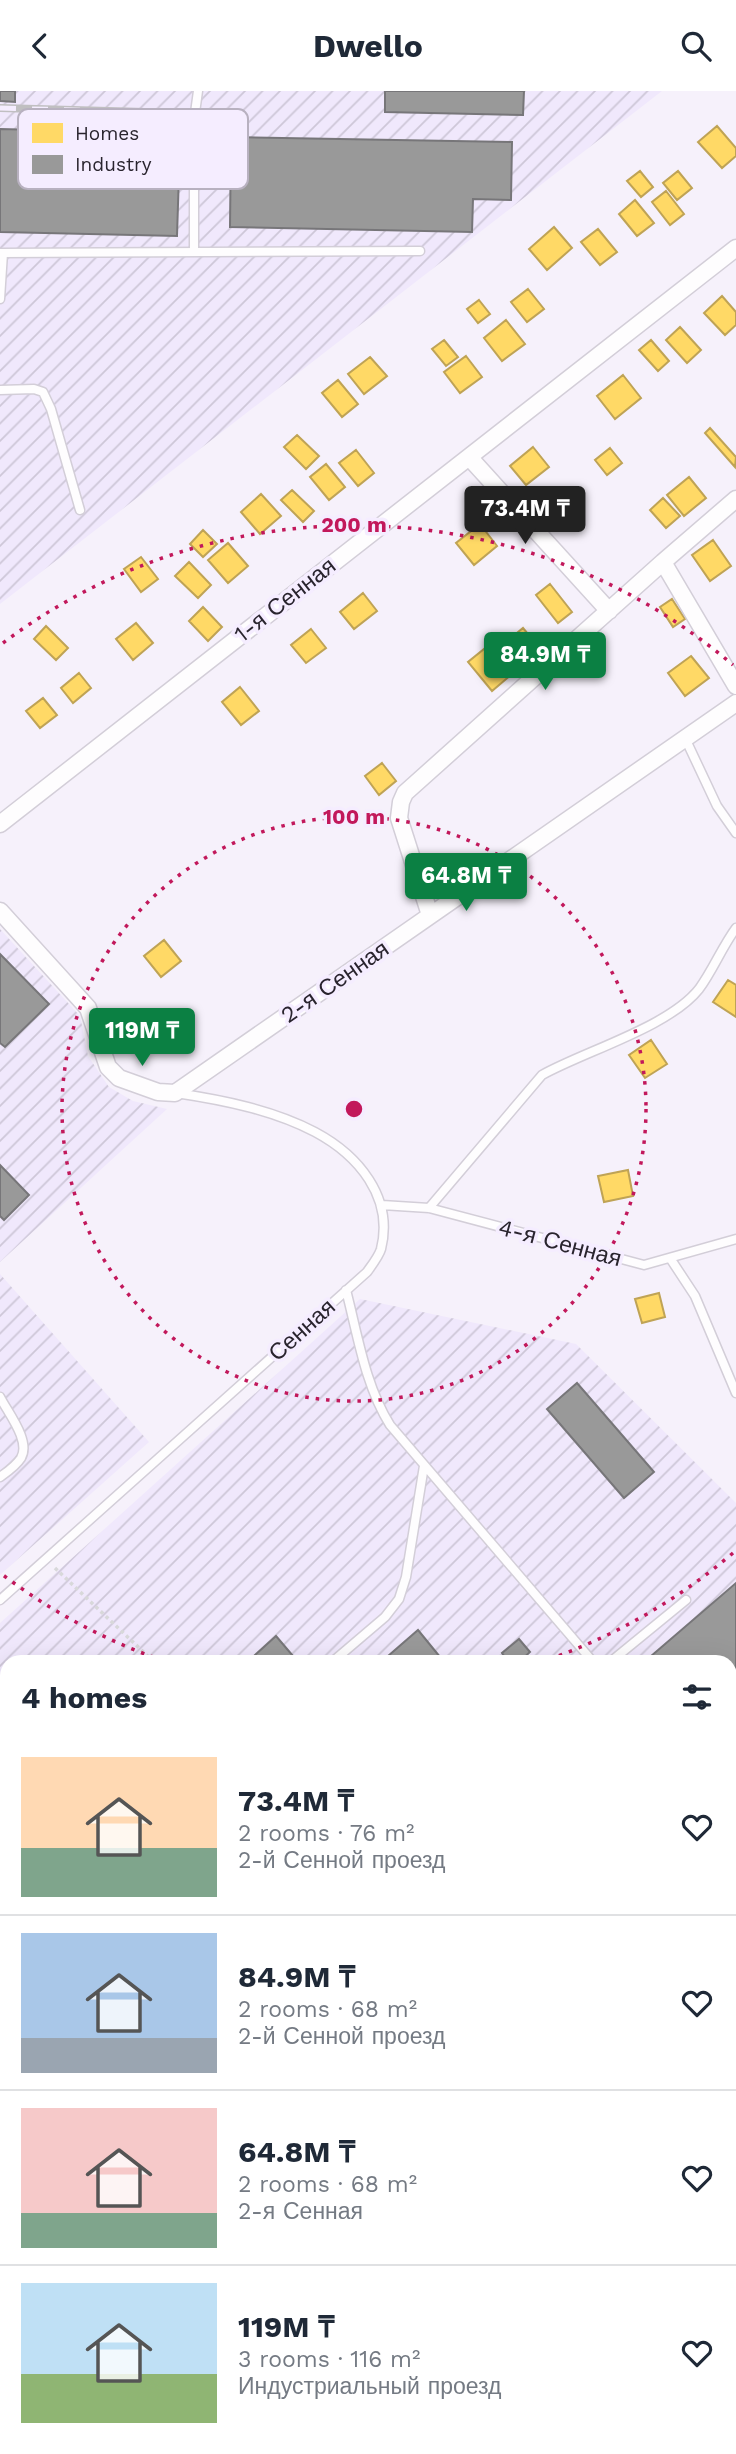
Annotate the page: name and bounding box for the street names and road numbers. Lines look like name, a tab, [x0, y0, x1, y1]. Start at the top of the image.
street label: 1-я Сенная	[229, 552, 341, 648]
street label: 2-я Сенная	[276, 935, 394, 1029]
street label: 4-я Сенная	[496, 1214, 624, 1272]
street label: Сенная	[263, 1293, 341, 1367]

